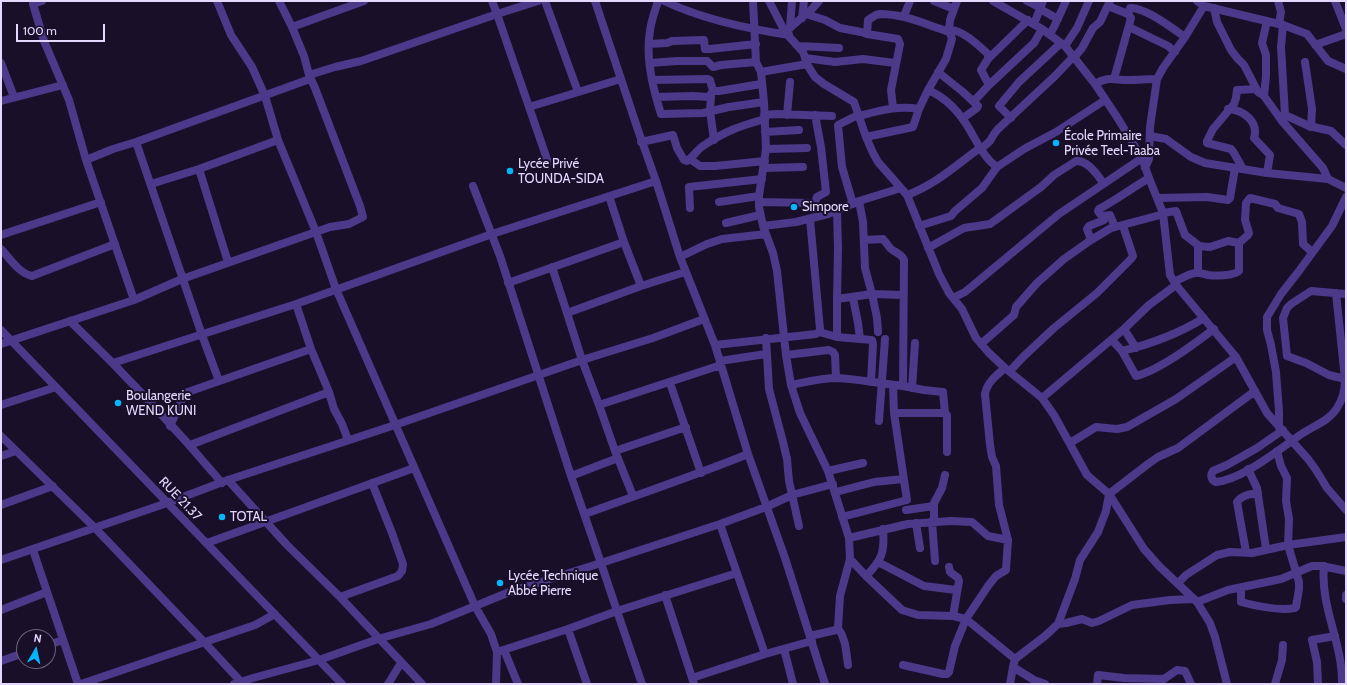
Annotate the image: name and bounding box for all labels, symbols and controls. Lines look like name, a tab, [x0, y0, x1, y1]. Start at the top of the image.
scale bar	[18, 16, 107, 42]
text: 100 m	[23, 23, 57, 38]
place label: École Primaire Privée Teel-Taaba	[1064, 128, 1160, 159]
marker: École Primaire Privée Teel-Taaba	[1051, 138, 1061, 148]
place label: Lycée Privé TOUNDA-SIDA	[518, 156, 604, 187]
marker: Lycée Privé TOUNDA-SIDA	[505, 166, 515, 176]
place label: Simpore	[802, 199, 849, 215]
marker: Simpore	[789, 202, 799, 212]
place label: Boulangerie WEND KUNI	[126, 388, 196, 419]
marker: Boulangerie WEND KUNI	[113, 398, 123, 408]
street label: RUE 21.37	[155, 474, 205, 524]
place label: TOTAL	[230, 509, 267, 525]
marker: TOTAL	[217, 512, 227, 522]
place label: Lycée Technique Abbé Pierre	[508, 568, 598, 599]
marker: Lycée Technique Abbé Pierre	[495, 578, 505, 588]
north arrow	[16, 629, 56, 669]
text: N	[33, 631, 43, 646]

